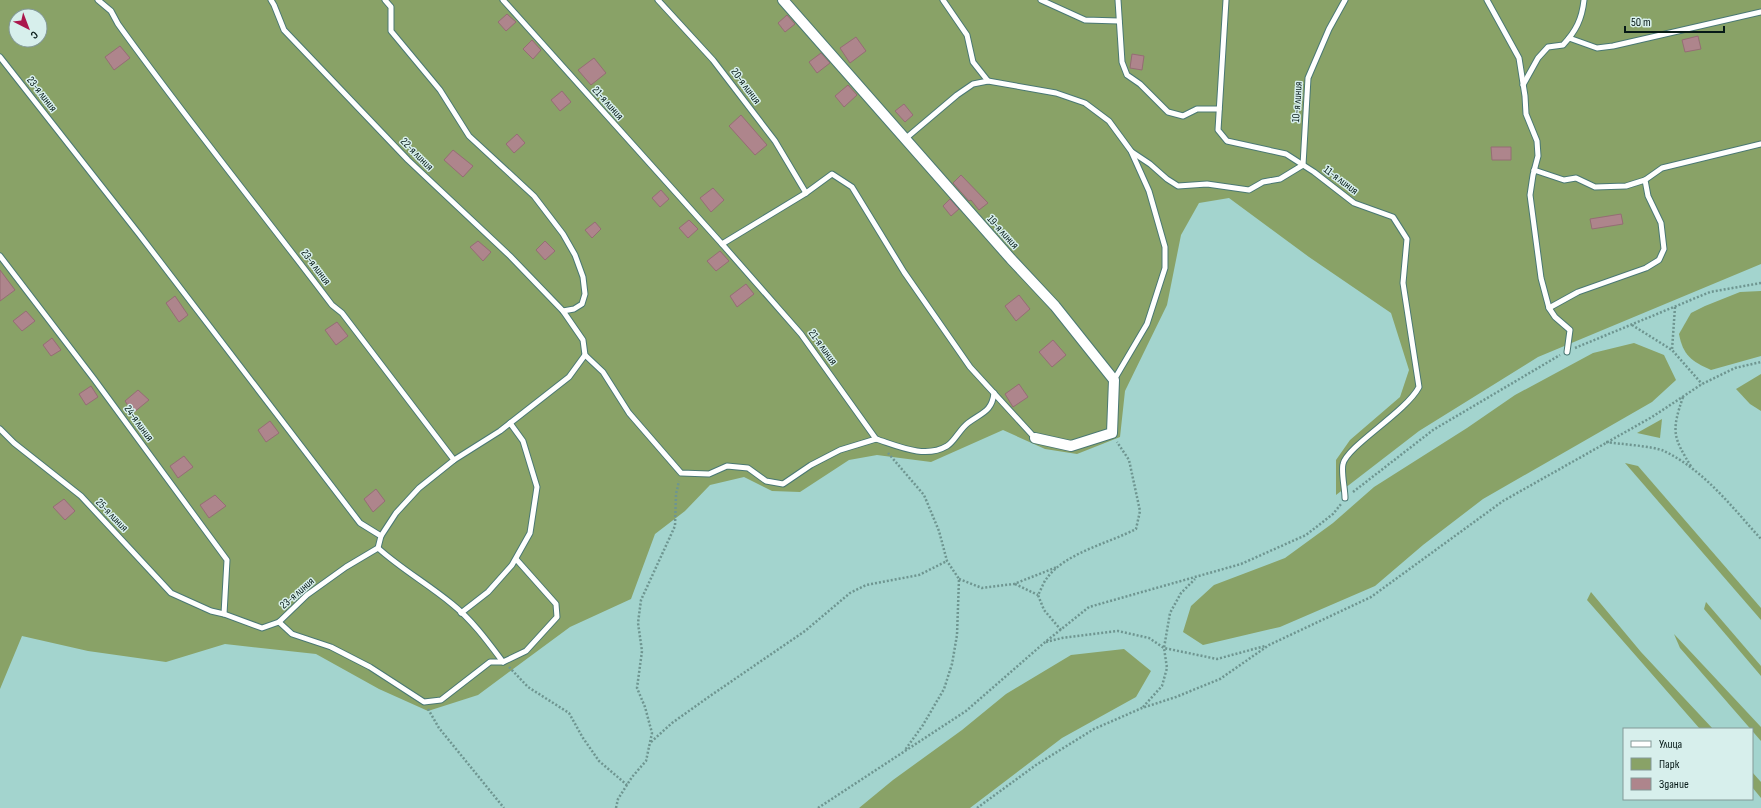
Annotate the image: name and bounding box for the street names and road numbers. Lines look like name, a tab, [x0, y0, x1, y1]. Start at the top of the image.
street label: 20-я линия	[728, 66, 764, 106]
street label: 23-я линия	[24, 74, 60, 114]
street label: 10-я линия	[1289, 81, 1305, 123]
street label: 21-я линия	[590, 84, 626, 122]
street label: 22-я линия	[398, 135, 436, 173]
street label: 11-я линия	[1321, 163, 1361, 197]
street label: 19-я линия	[985, 213, 1021, 251]
street label: 23-я линия	[298, 247, 334, 287]
street label: 21-я линия	[806, 327, 840, 367]
street label: 24-я линия	[122, 403, 156, 443]
street label: 25-я линия	[93, 496, 131, 534]
street label: 23-я линия	[277, 575, 317, 611]

